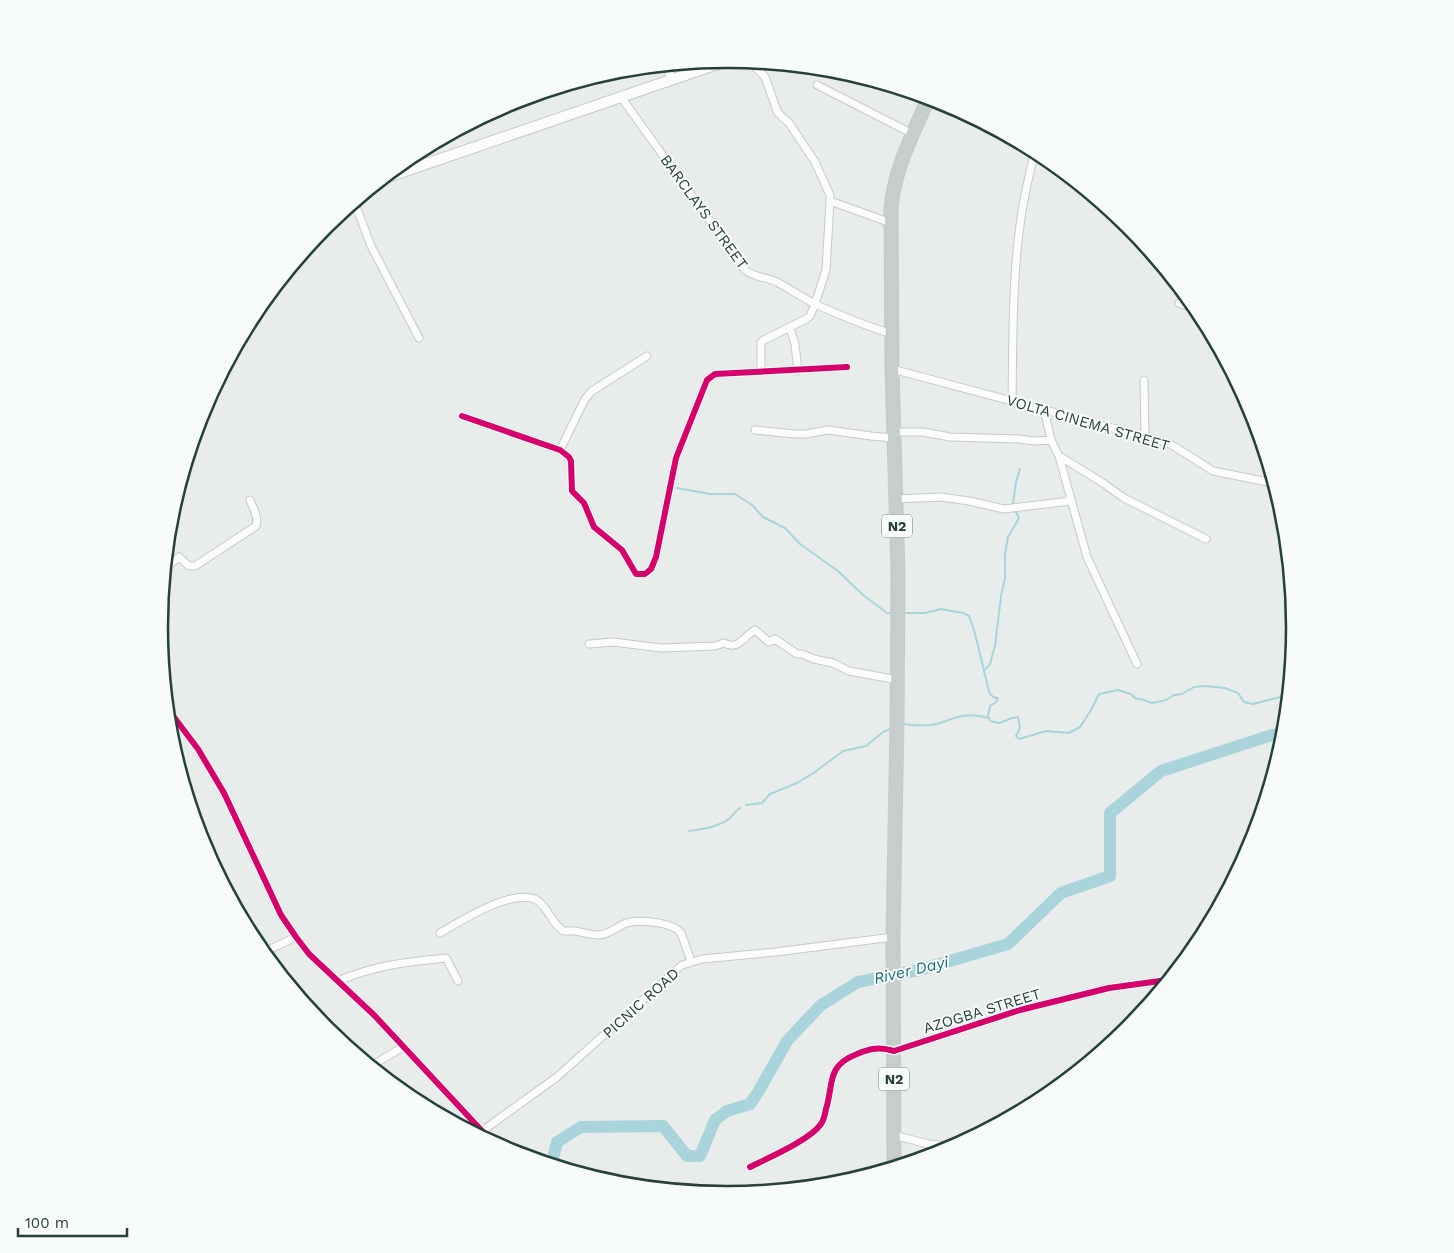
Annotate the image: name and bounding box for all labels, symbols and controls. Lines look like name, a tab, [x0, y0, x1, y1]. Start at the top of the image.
street label: BARCLAYS STREET	[656, 151, 752, 273]
street label: VOLTA CINEMA STREET	[1004, 391, 1172, 455]
road number: N2	[882, 514, 912, 538]
water label: River Dayi	[872, 952, 951, 988]
street label: PICNIC ROAD	[599, 964, 683, 1042]
street label: AZOGBA STREET	[921, 985, 1043, 1037]
road number: N2	[879, 1068, 909, 1090]
scale bar	[18, 1206, 126, 1238]
text: 100 m	[25, 1214, 69, 1232]

